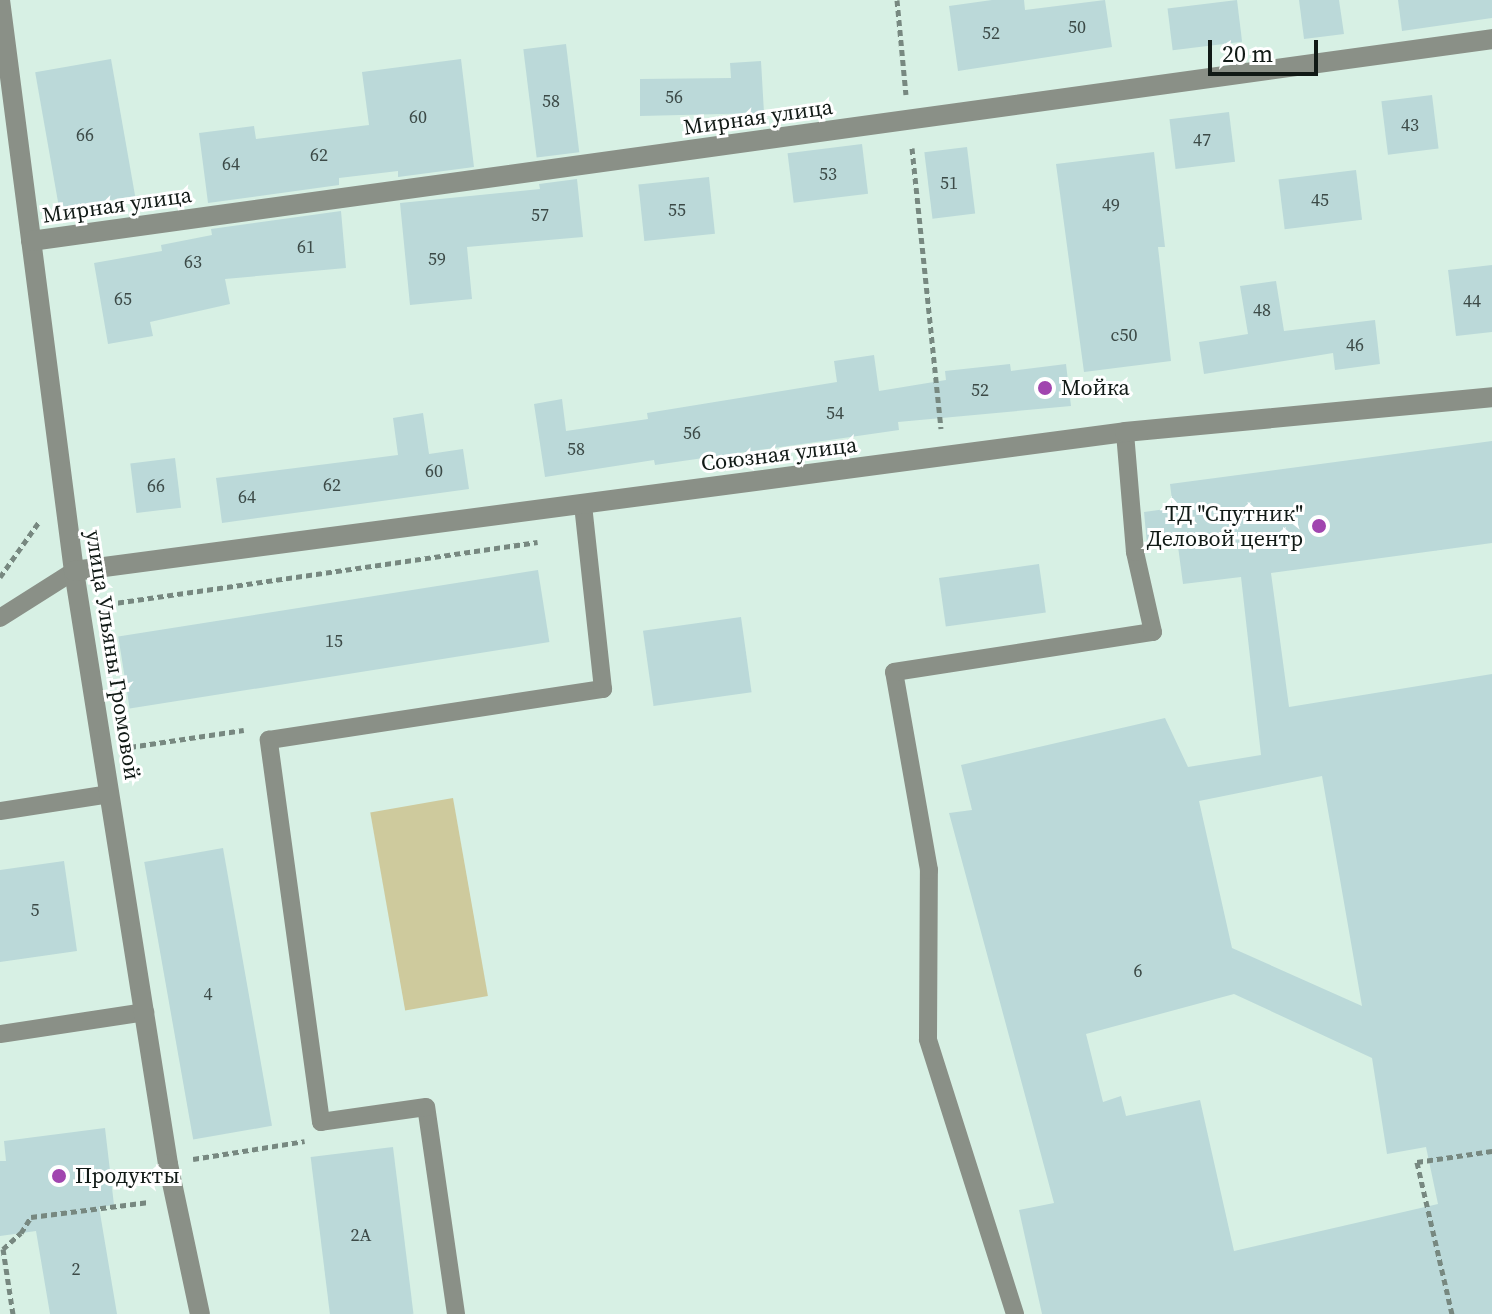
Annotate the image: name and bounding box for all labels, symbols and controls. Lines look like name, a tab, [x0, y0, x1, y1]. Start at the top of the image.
house number: 50	[1068, 16, 1086, 38]
house number: 52	[982, 22, 1000, 44]
scale bar	[1212, 24, 1322, 74]
text: 20 m	[1222, 37, 1273, 70]
house number: 56	[665, 86, 683, 108]
house number: 58	[542, 90, 560, 112]
street label: Мирная улица	[682, 93, 834, 141]
house number: 60	[409, 106, 427, 128]
house number: 43	[1401, 114, 1419, 136]
house number: 66	[76, 124, 94, 146]
house number: 47	[1193, 129, 1211, 151]
house number: 62	[310, 144, 328, 166]
house number: 64	[222, 153, 240, 175]
house number: 53	[819, 163, 837, 185]
house number: 51	[940, 172, 958, 194]
street label: Мирная улица	[41, 181, 193, 229]
house number: 45	[1311, 189, 1329, 211]
house number: 49	[1102, 194, 1120, 216]
house number: 55	[668, 199, 686, 221]
house number: 57	[531, 204, 549, 226]
house number: 61	[297, 236, 315, 258]
house number: 59	[428, 248, 446, 270]
house number: 63	[184, 251, 202, 273]
house number: 65	[114, 288, 132, 310]
house number: 44	[1463, 290, 1481, 312]
house number: 48	[1253, 299, 1271, 321]
house number: с50	[1111, 324, 1137, 346]
house number: 46	[1346, 334, 1364, 356]
place label: Мойка	[1061, 375, 1130, 401]
house number: 52	[971, 379, 989, 401]
marker: Мойка	[1036, 379, 1054, 397]
house number: 54	[826, 402, 844, 424]
house number: 56	[683, 422, 701, 444]
street label: Союзная улица	[700, 431, 858, 477]
house number: 58	[567, 438, 585, 460]
house number: 60	[425, 460, 443, 482]
house number: 62	[323, 474, 341, 496]
house number: 66	[147, 475, 165, 497]
house number: 64	[238, 486, 256, 508]
place label: ТД "Спутник" Деловой центр	[1147, 500, 1303, 552]
marker: ТД "Спутник" Деловой центр	[1310, 517, 1328, 535]
street label: улица Ульяны Громовой	[80, 528, 146, 782]
house number: 15	[325, 630, 343, 652]
house number: 5	[31, 899, 39, 921]
house number: 6	[1134, 960, 1142, 982]
house number: 4	[204, 983, 212, 1005]
place label: Продукты	[75, 1163, 180, 1189]
marker: Продукты	[50, 1167, 68, 1185]
house number: 2А	[351, 1224, 371, 1246]
house number: 2	[72, 1258, 80, 1280]

